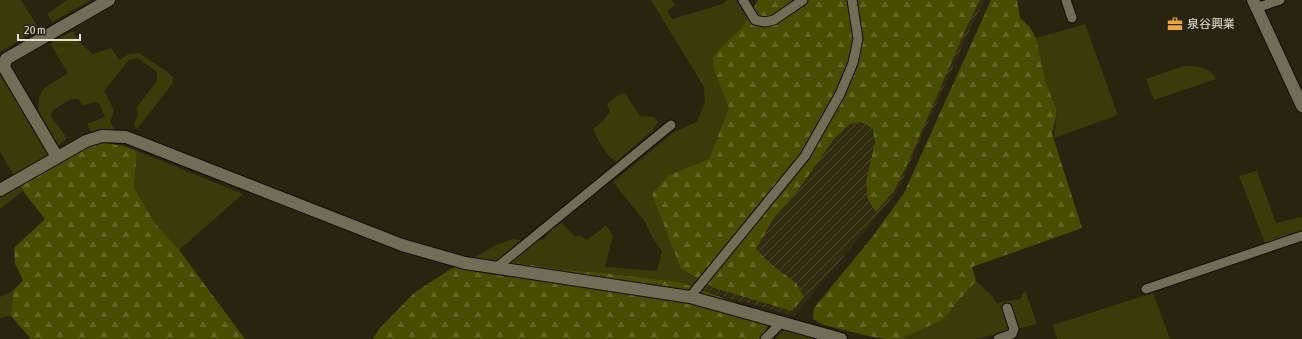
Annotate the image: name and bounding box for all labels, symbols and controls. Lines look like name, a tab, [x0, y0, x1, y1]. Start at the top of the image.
office icon: 泉谷興業	[1166, 15, 1184, 33]
scale bar	[18, 16, 80, 42]
place label: 泉谷興業	[1187, 17, 1235, 31]
text: 20 m	[24, 23, 46, 37]

